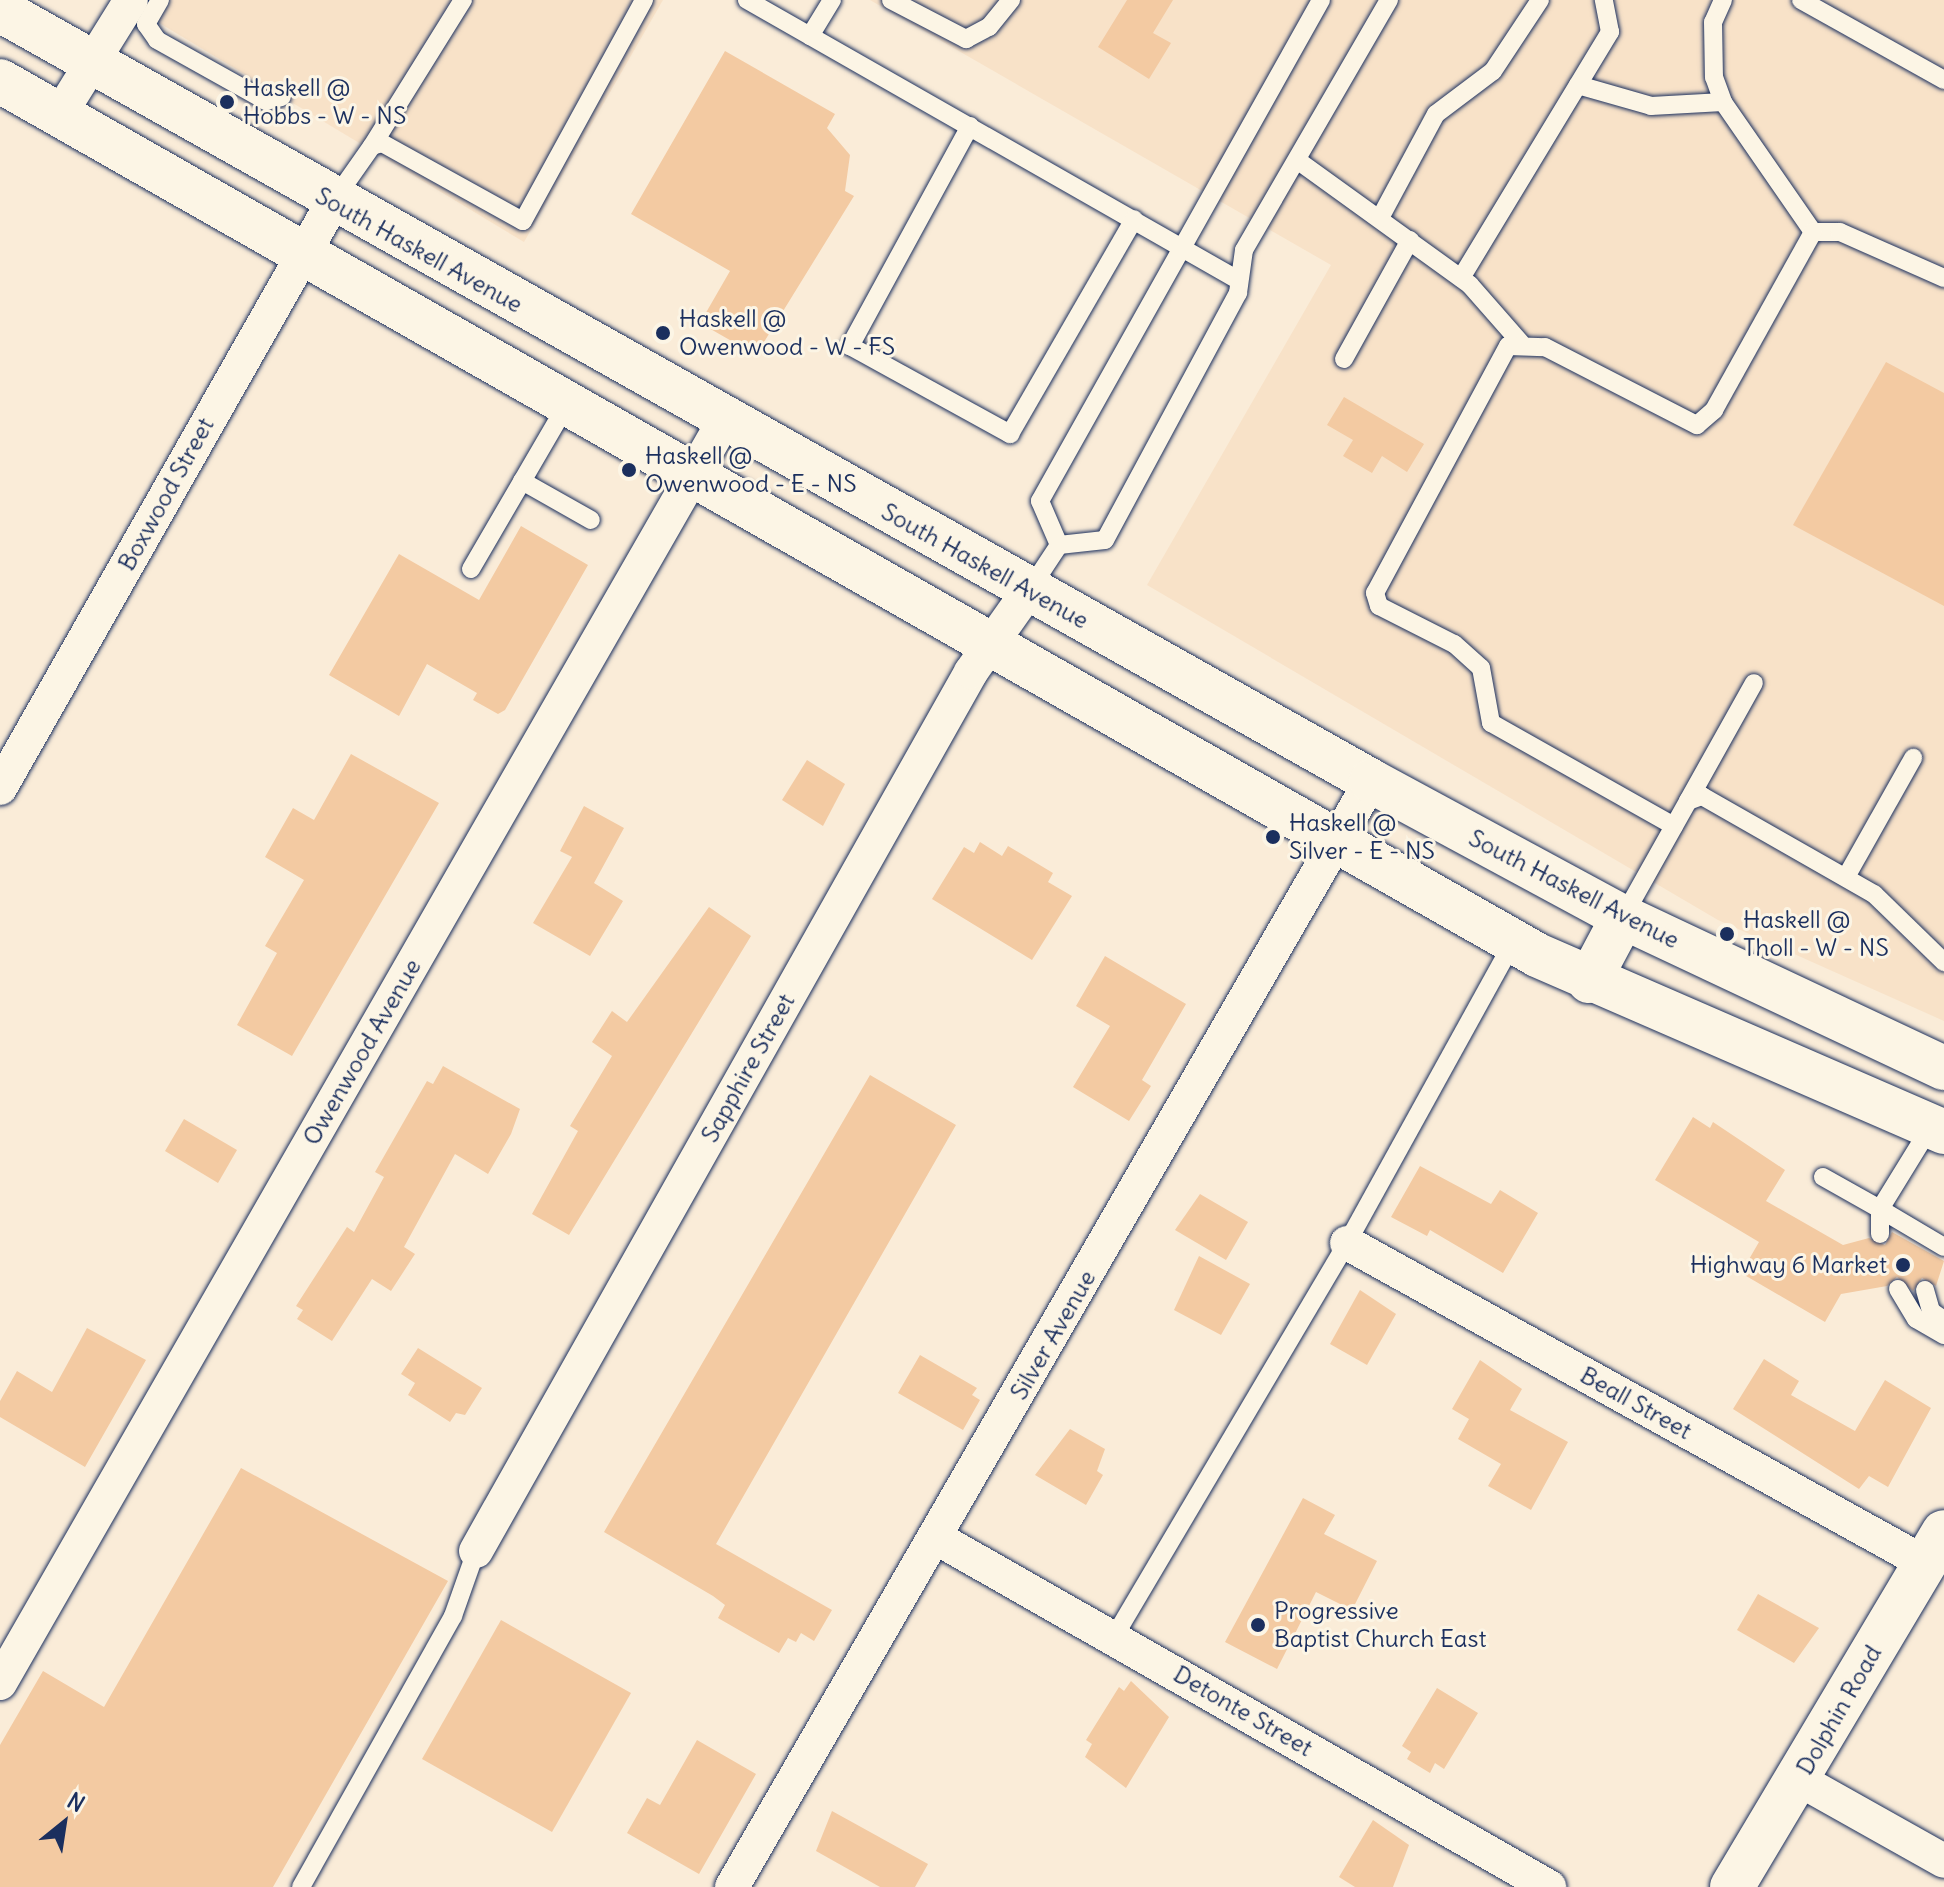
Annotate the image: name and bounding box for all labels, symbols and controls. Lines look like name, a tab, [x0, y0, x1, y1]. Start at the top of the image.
place label: Haskell @ Hobbs - W - NS	[243, 74, 406, 130]
marker: Haskell @ Hobbs - W - NS	[218, 93, 236, 111]
street label: South Haskell Avenue	[310, 181, 528, 319]
place label: Haskell @ Owenwood - W - FS	[679, 305, 895, 361]
marker: Haskell @ Owenwood - W - FS	[654, 324, 672, 342]
street label: Boxwood Street	[112, 413, 220, 575]
place label: Haskell @ Owenwood - E - NS	[645, 442, 856, 498]
marker: Haskell @ Owenwood - E - NS	[620, 461, 638, 479]
street label: South Haskell Avenue	[876, 497, 1094, 635]
place label: Haskell @ Silver - E - NS	[1289, 809, 1435, 865]
street label: South Haskell Avenue	[1464, 823, 1684, 955]
marker: Haskell @ Silver - E - NS	[1264, 828, 1282, 846]
place label: Haskell @ Tholl - W - NS	[1743, 906, 1889, 962]
marker: Haskell @ Tholl - W - NS	[1718, 925, 1736, 943]
street label: Owenwood Avenue	[297, 954, 427, 1150]
street label: Sapphire Street	[695, 989, 801, 1147]
place label: Highway 6 Market	[1690, 1251, 1887, 1279]
marker: Highway 6 Market	[1894, 1256, 1912, 1274]
street label: Silver Avenue	[1004, 1265, 1102, 1405]
street label: Beall Street	[1575, 1361, 1697, 1445]
place label: Progressive Baptist Church East	[1274, 1597, 1486, 1653]
marker: Progressive Baptist Church East	[1249, 1616, 1267, 1634]
street label: Dolphin Road	[1790, 1640, 1888, 1780]
street label: Detonte Street	[1168, 1660, 1318, 1762]
north arrow	[24, 1783, 104, 1863]
text: N	[62, 1786, 90, 1818]

